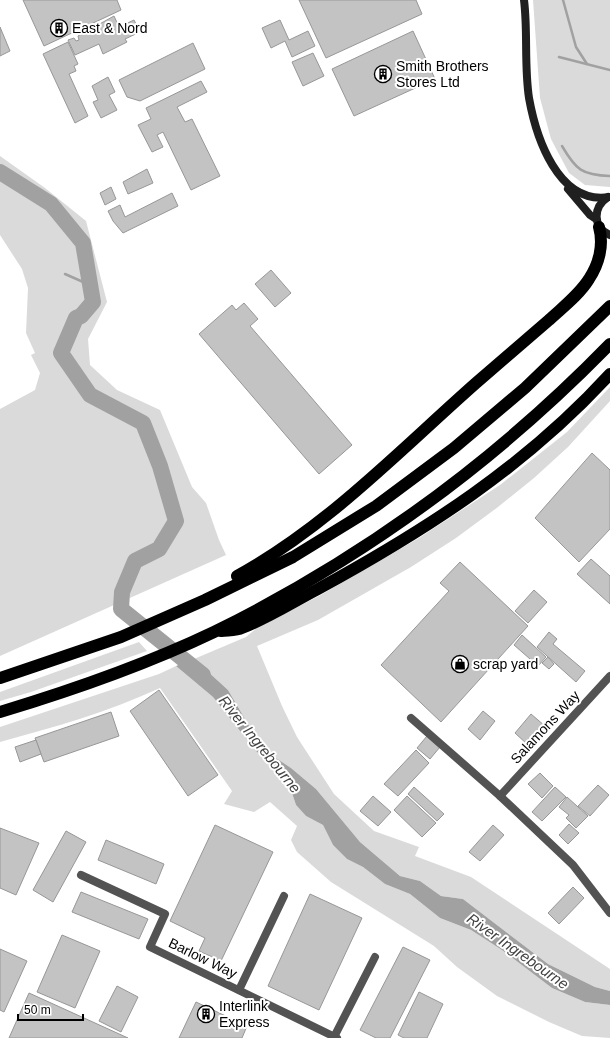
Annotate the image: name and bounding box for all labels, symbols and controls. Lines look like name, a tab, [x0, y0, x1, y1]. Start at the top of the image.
building icon: East & Nord	[49, 18, 69, 38]
place label: East & Nord	[72, 20, 147, 36]
place label: Smith Brothers Stores Ltd	[396, 58, 489, 90]
building icon: Smith Brothers Stores Ltd	[373, 64, 393, 84]
shop icon: scrap yard	[450, 654, 470, 674]
place label: scrap yard	[473, 656, 538, 672]
street label: Salamons Way	[507, 687, 583, 767]
water label: River Ingrebourne	[216, 692, 304, 796]
water label: River Ingrebourne	[464, 910, 572, 992]
street label: Barlow Way	[166, 935, 240, 981]
scale bar	[18, 996, 83, 1022]
place label: Interlink Express	[219, 998, 270, 1030]
text: 50 m	[24, 1003, 51, 1017]
building icon: Interlink Express	[196, 1004, 216, 1024]

